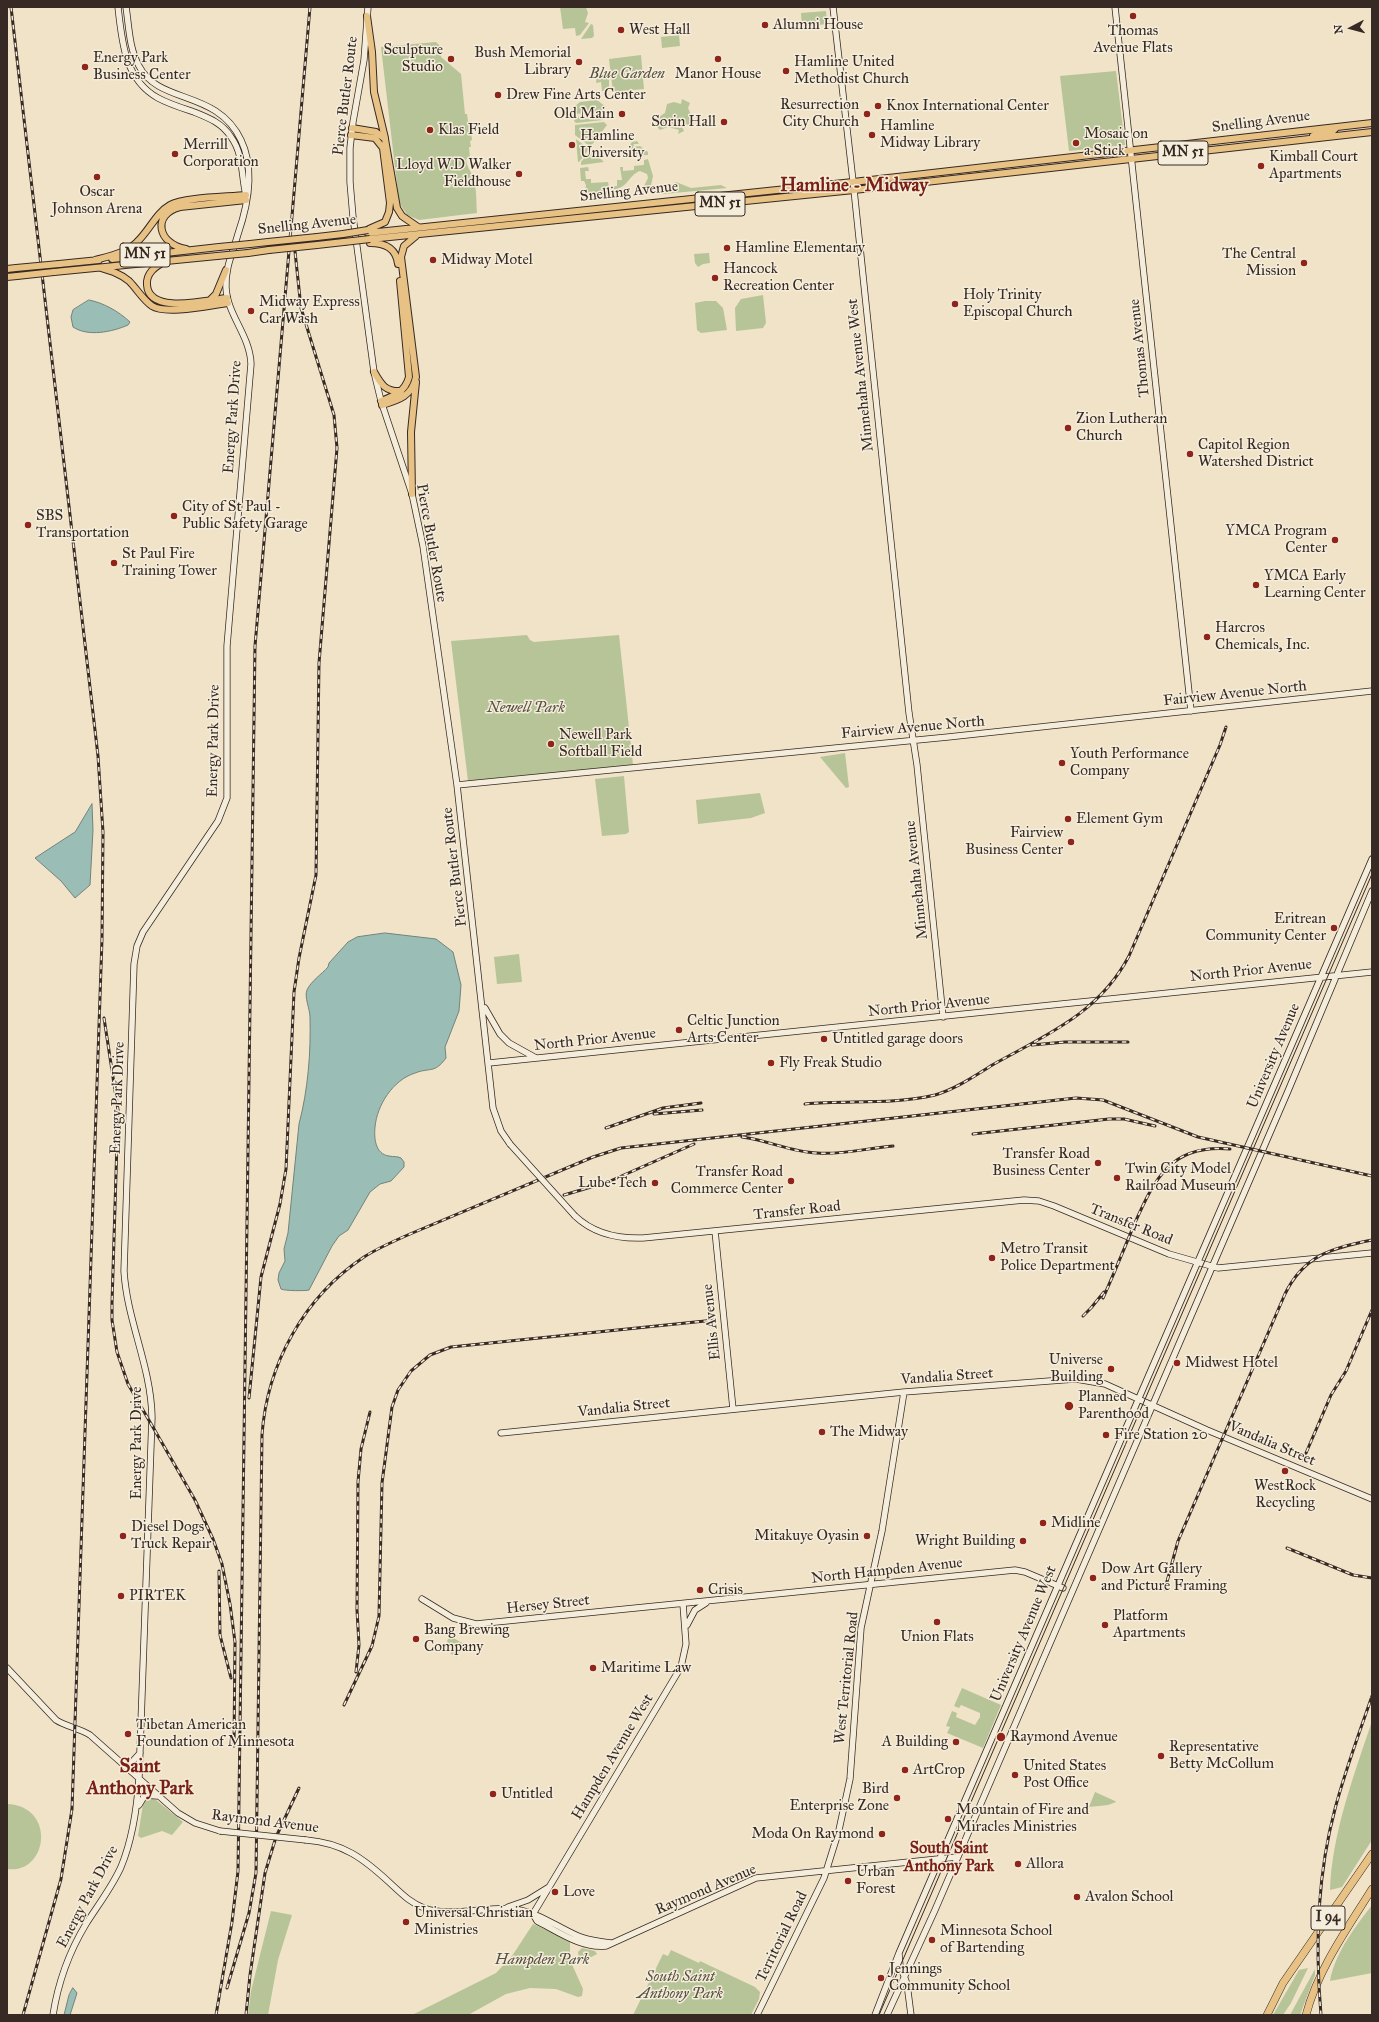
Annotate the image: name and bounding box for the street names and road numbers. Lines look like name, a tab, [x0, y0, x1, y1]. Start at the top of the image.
street label: Pierce Butler Route	[330, 35, 362, 157]
street label: Snelling Avenue	[1211, 107, 1311, 137]
road number: MN 51	[1158, 141, 1208, 165]
street label: Snelling Avenue	[579, 178, 679, 206]
road number: MN 51	[695, 192, 745, 216]
street label: Snelling Avenue	[257, 211, 357, 239]
road number: MN 51	[120, 243, 170, 267]
street label: Minnehaha Avenue West	[844, 298, 878, 452]
street label: Thomas Avenue	[1126, 298, 1154, 398]
street label: Energy Park Drive	[220, 360, 246, 474]
street label: Pierce Butler Route	[412, 482, 450, 604]
street label: Fairview Avenue North	[1162, 678, 1308, 710]
street label: Energy Park Drive	[204, 684, 224, 798]
street label: Fairview Avenue North	[841, 713, 985, 743]
street label: Pierce Butler Route	[439, 806, 471, 928]
street label: Minnehaha Avenue	[902, 820, 932, 940]
street label: North Prior Avenue	[1189, 956, 1313, 986]
street label: North Prior Avenue	[867, 991, 991, 1021]
street label: University Avenue	[1244, 1001, 1304, 1111]
street label: North Prior Avenue	[533, 1025, 657, 1055]
street label: Energy Park Drive	[107, 1041, 129, 1155]
street label: Transfer Road	[753, 1197, 841, 1225]
street label: Transfer Road	[1087, 1200, 1175, 1250]
street label: Ellis Avenue	[699, 1283, 725, 1361]
street label: Vandalia Street	[900, 1365, 994, 1389]
street label: Energy Park Drive	[128, 1386, 146, 1500]
street label: Vandalia Street	[577, 1394, 671, 1422]
street label: Vandalia Street	[1226, 1418, 1318, 1470]
street label: North Hampden Avenue	[810, 1554, 964, 1588]
street label: University Avenue West	[987, 1563, 1061, 1705]
street label: Hersey Street	[505, 1592, 591, 1618]
street label: West Territorial Road	[831, 1611, 863, 1745]
street label: Hampden Avenue West	[568, 1691, 658, 1823]
street label: Raymond Avenue	[210, 1806, 320, 1838]
street label: Energy Park Drive	[54, 1843, 122, 1951]
street label: Raymond Avenue	[653, 1861, 759, 1919]
street label: Territorial Road	[752, 1889, 812, 1985]
road number: I 94	[1311, 1906, 1345, 1930]

